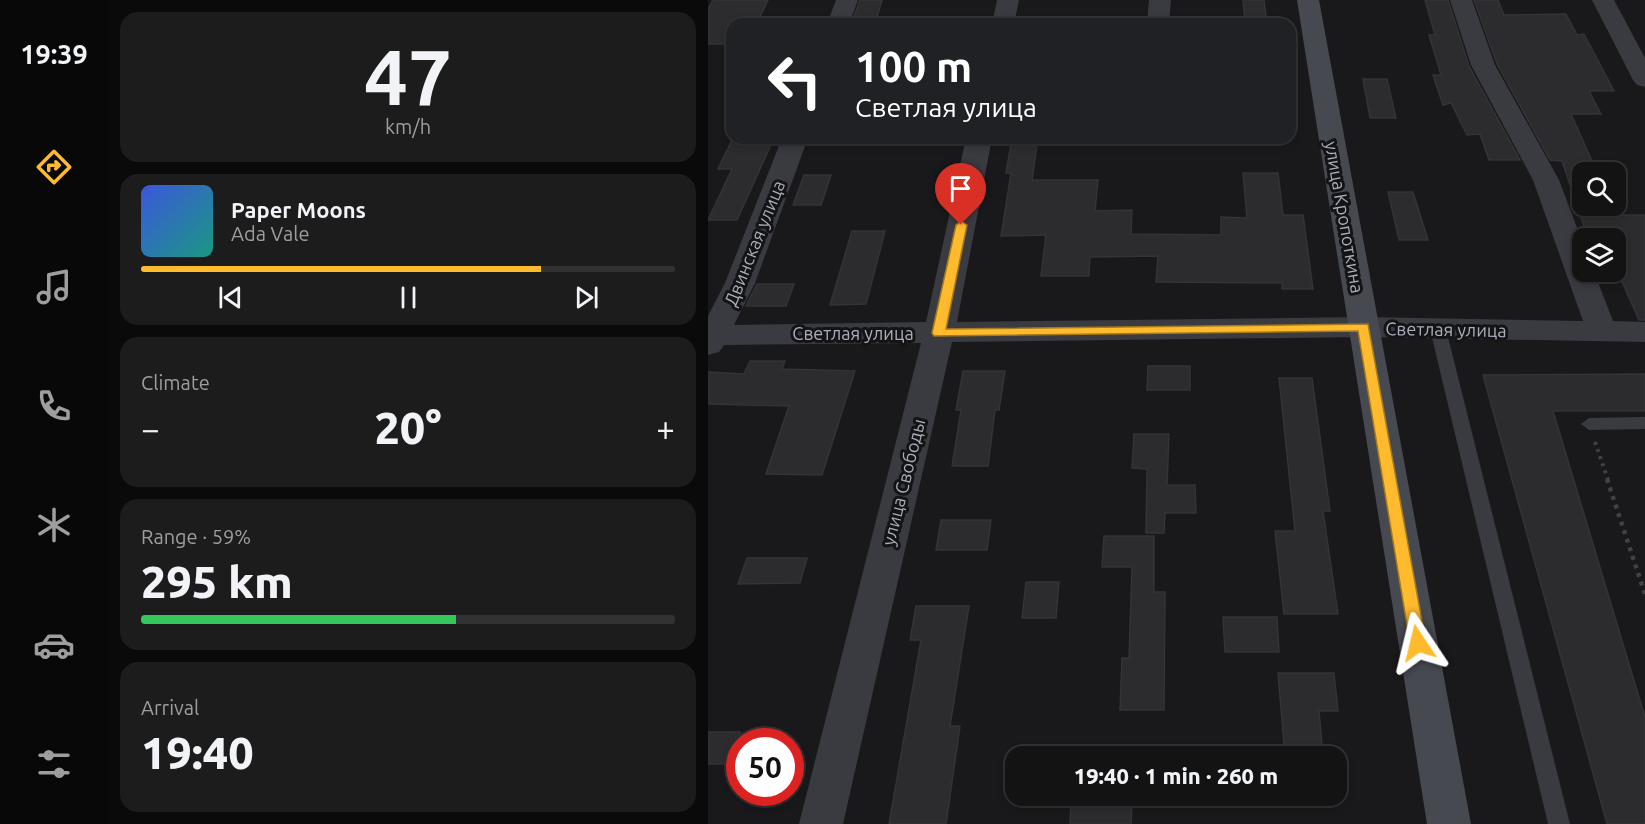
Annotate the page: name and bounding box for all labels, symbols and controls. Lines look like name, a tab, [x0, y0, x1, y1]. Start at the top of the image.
text: 47	[364, 32, 452, 120]
text: 19:39	[20, 39, 88, 69]
icon: left	[756, 42, 834, 120]
text: 100 m	[855, 43, 972, 90]
text: Светлая улица	[855, 92, 1037, 122]
text: km/h	[385, 115, 431, 138]
street label: улица Кропоткина	[1322, 139, 1368, 295]
icon: directions	[33, 146, 75, 188]
map controls	[1572, 162, 1626, 282]
button: search	[1572, 162, 1626, 216]
pin	[935, 163, 986, 225]
icon: arrive	[944, 172, 977, 205]
street label: Двинская улица	[720, 177, 788, 309]
text: Paper Moons	[231, 197, 366, 222]
text: Ada Vale	[231, 222, 309, 245]
button: layers	[1572, 228, 1626, 282]
icon: music	[33, 266, 75, 308]
icon: previous	[214, 281, 247, 314]
icon: pause	[392, 281, 425, 314]
icon: next	[570, 281, 603, 314]
street label: Светлая улица	[1385, 318, 1507, 340]
street label: Светлая улица	[792, 323, 914, 343]
text: Climate	[141, 371, 210, 394]
icon: phone	[33, 385, 75, 427]
text: 20°	[374, 402, 442, 453]
text: −	[141, 410, 160, 447]
text: +	[656, 410, 675, 447]
street label: улица Свободы	[878, 417, 928, 547]
icon: climate	[33, 504, 75, 546]
text: Range · 59%	[141, 525, 251, 548]
text: 295 km	[141, 556, 293, 607]
position arrow	[1386, 611, 1450, 675]
icon: car	[33, 624, 75, 666]
text: Arrival	[141, 696, 199, 719]
text: 19:40	[141, 727, 254, 778]
speed limit sign: 50	[726, 728, 804, 806]
icon: filters	[33, 743, 75, 785]
text: 19:40 · 1 min · 260 m	[1074, 763, 1278, 788]

